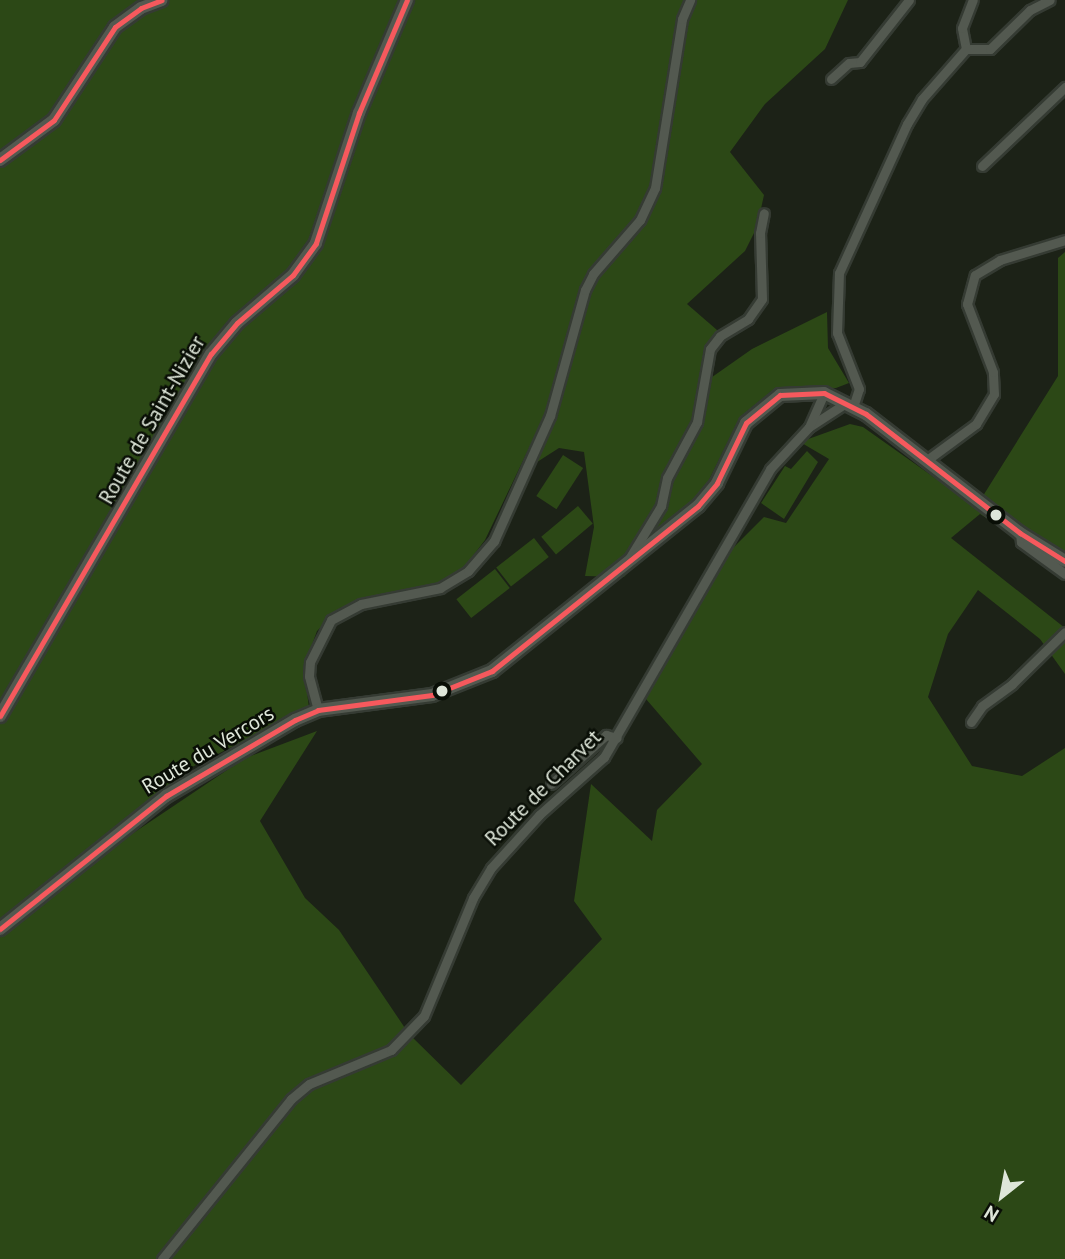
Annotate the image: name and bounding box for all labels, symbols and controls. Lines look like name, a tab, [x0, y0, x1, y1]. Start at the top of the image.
street label: Route de Saint-Nizier	[94, 331, 210, 509]
unlabelled marker	[989, 508, 1003, 522]
unlabelled marker	[435, 684, 449, 698]
street label: Route du Vercors	[137, 701, 279, 799]
street label: Route de Charvet	[480, 725, 606, 851]
north arrow	[967, 1161, 1037, 1231]
text: N	[980, 1201, 1003, 1228]

